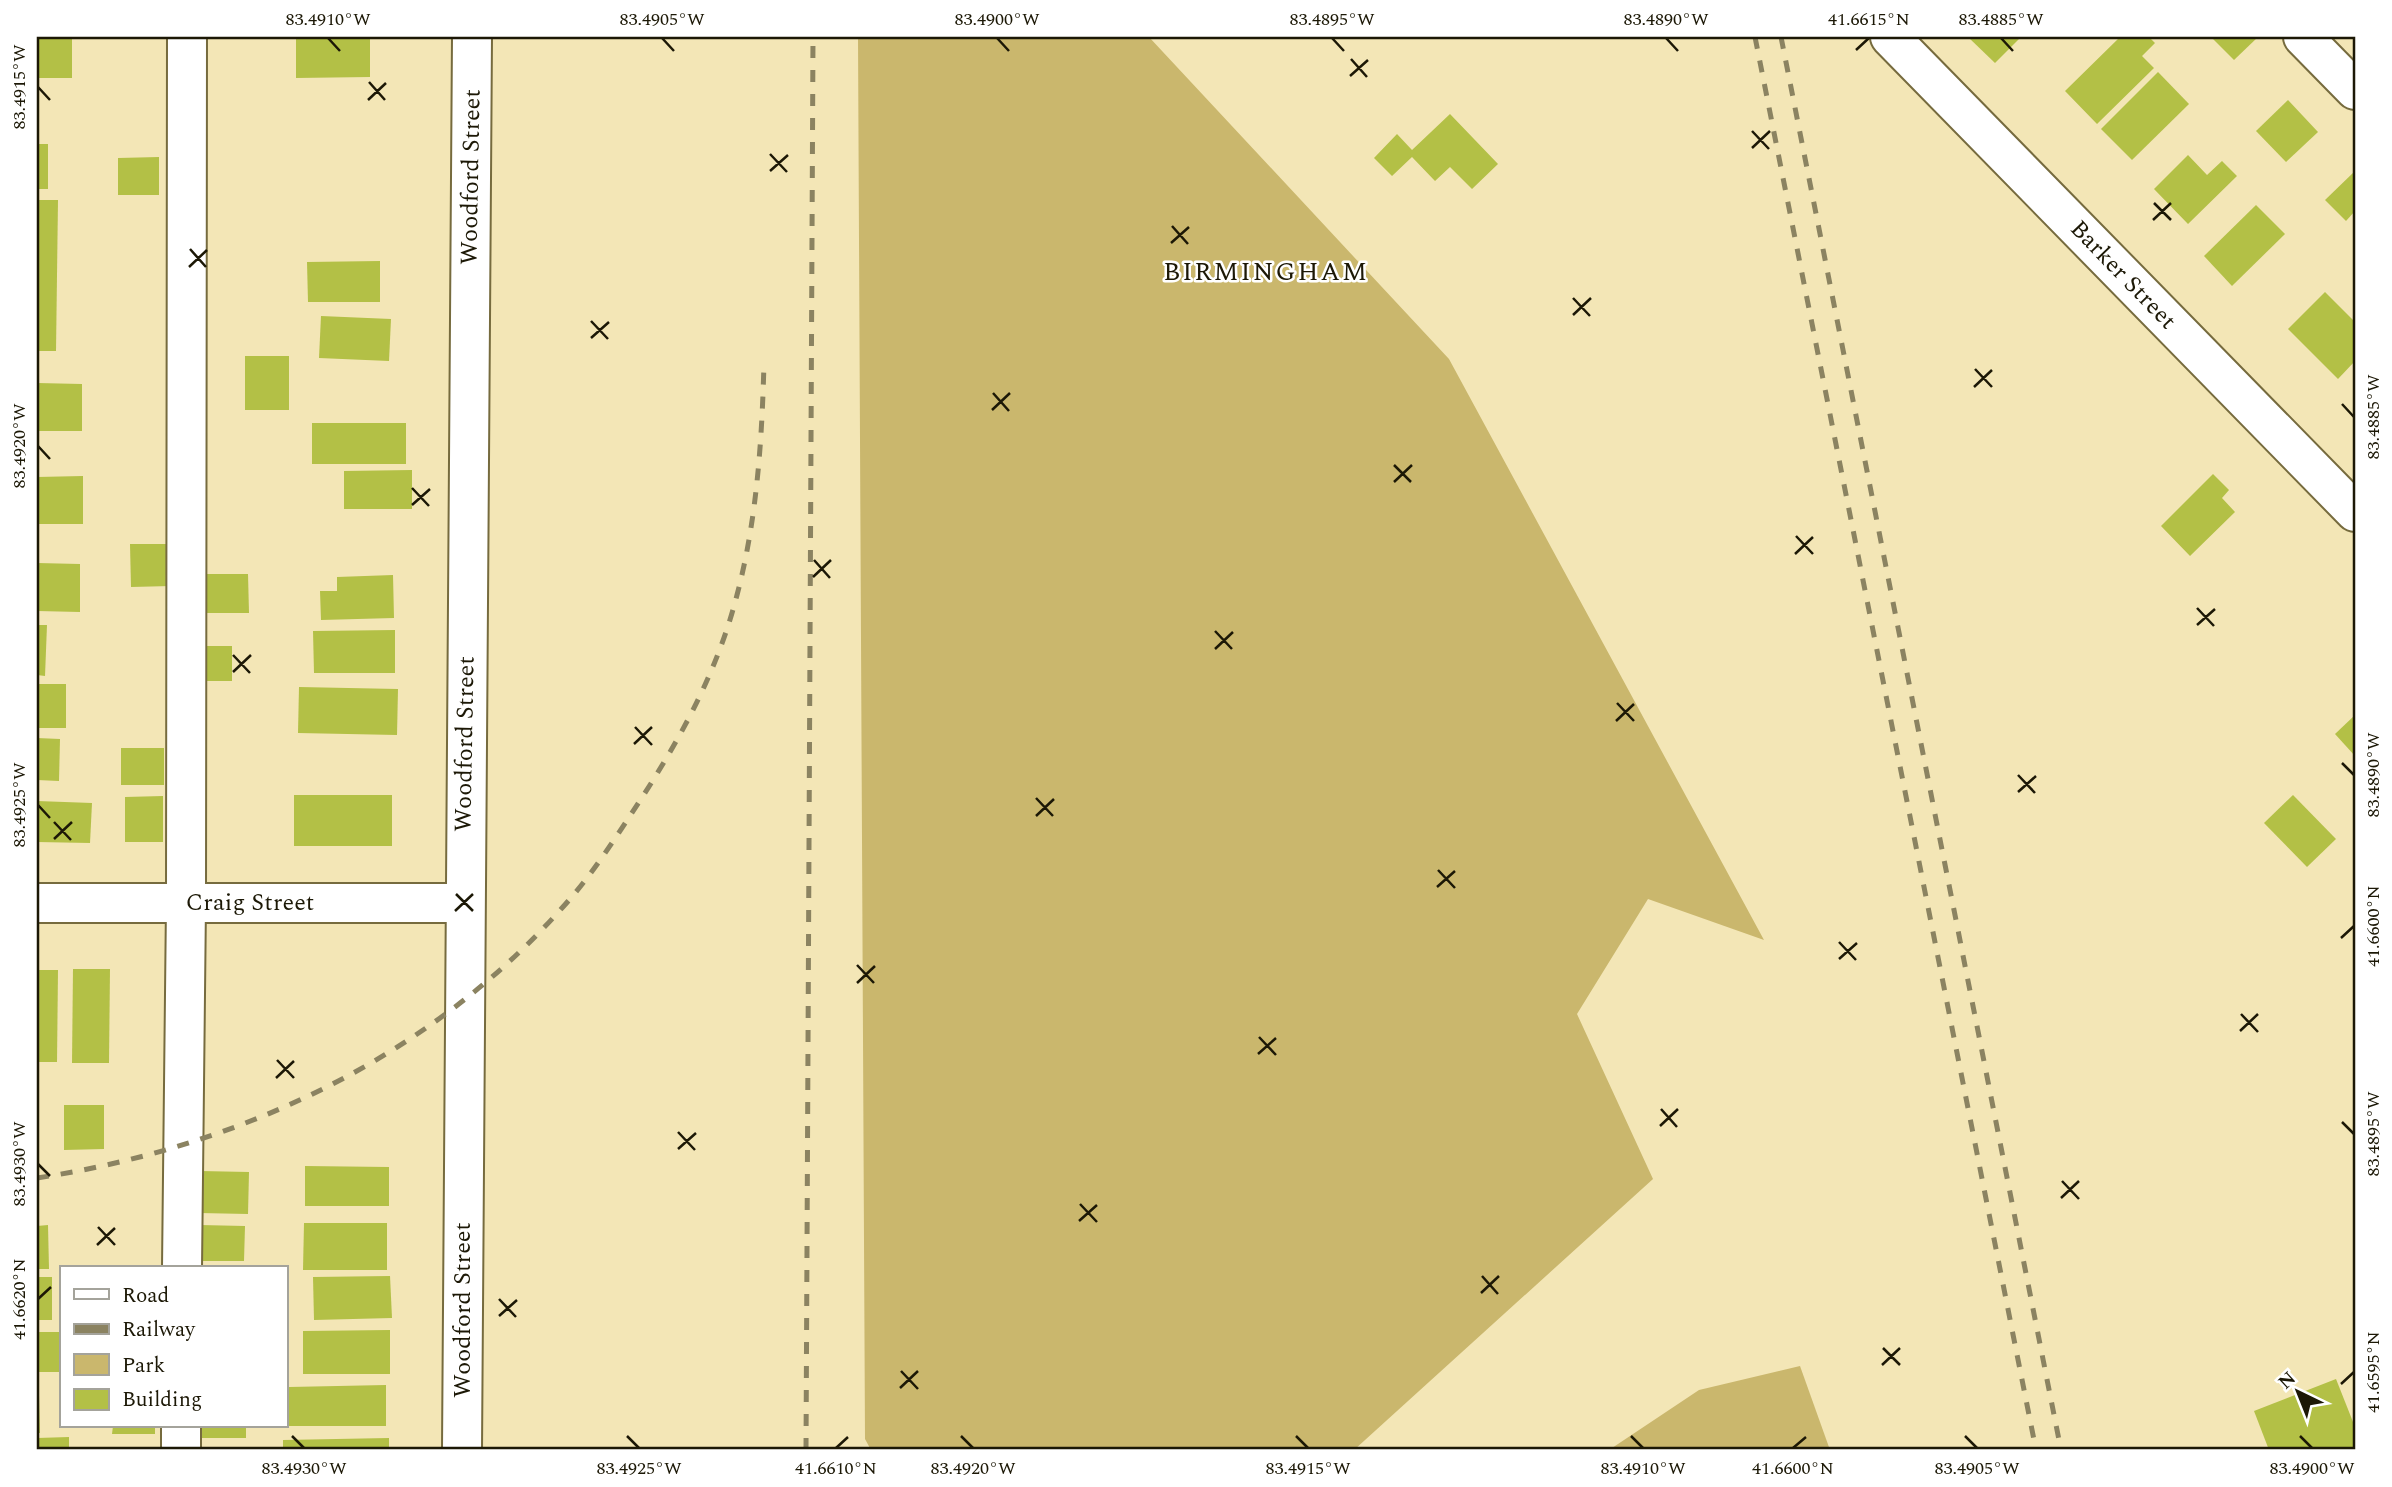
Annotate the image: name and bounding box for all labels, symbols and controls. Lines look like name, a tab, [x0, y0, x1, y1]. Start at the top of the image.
text: 83.4910°W	[285, 6, 371, 33]
text: 83.4905°W	[619, 6, 705, 33]
text: 83.4900°W	[954, 6, 1040, 33]
text: 83.4895°W	[1289, 6, 1375, 33]
text: 83.4890°W	[1623, 6, 1709, 33]
text: 41.6615°N	[1828, 6, 1910, 33]
text: 83.4885°W	[1958, 6, 2044, 33]
text: 83.4915°W	[6, 44, 33, 130]
street label: Woodford Street	[451, 89, 491, 265]
street label: Barker Street	[2061, 212, 2185, 338]
district label: BIRMINGHAM	[1163, 252, 1369, 292]
text: 83.4885°W	[2360, 374, 2387, 460]
text: 83.4920°W	[6, 403, 33, 489]
street label: Woodford Street	[445, 656, 485, 832]
text: 83.4890°W	[2360, 732, 2387, 818]
text: 83.4925°W	[6, 762, 33, 848]
street label: Craig Street	[186, 885, 314, 921]
text: 41.6600°N	[2360, 885, 2387, 967]
text: 83.4895°W	[2360, 1091, 2387, 1177]
text: 83.4930°W	[6, 1121, 33, 1207]
street label: Woodford Street	[445, 1222, 481, 1398]
text: 41.6620°N	[6, 1258, 33, 1340]
legend	[60, 1266, 287, 1428]
text: Road	[122, 1280, 169, 1312]
text: Railway	[122, 1314, 196, 1346]
text: 41.6595°N	[2360, 1331, 2387, 1413]
text: Park	[122, 1350, 166, 1382]
north arrow	[2262, 1358, 2332, 1428]
text: N	[2272, 1365, 2303, 1397]
text: Building	[122, 1384, 202, 1416]
text: 83.4930°W	[261, 1455, 347, 1482]
text: 83.4925°W	[596, 1455, 682, 1482]
text: 41.6610°N	[795, 1455, 877, 1482]
text: 83.4920°W	[930, 1455, 1016, 1482]
text: 83.4915°W	[1265, 1455, 1351, 1482]
text: 83.4910°W	[1600, 1455, 1686, 1482]
text: 41.6600°N	[1752, 1455, 1834, 1482]
text: 83.4905°W	[1934, 1455, 2020, 1482]
text: 83.4900°W	[2269, 1455, 2355, 1482]

